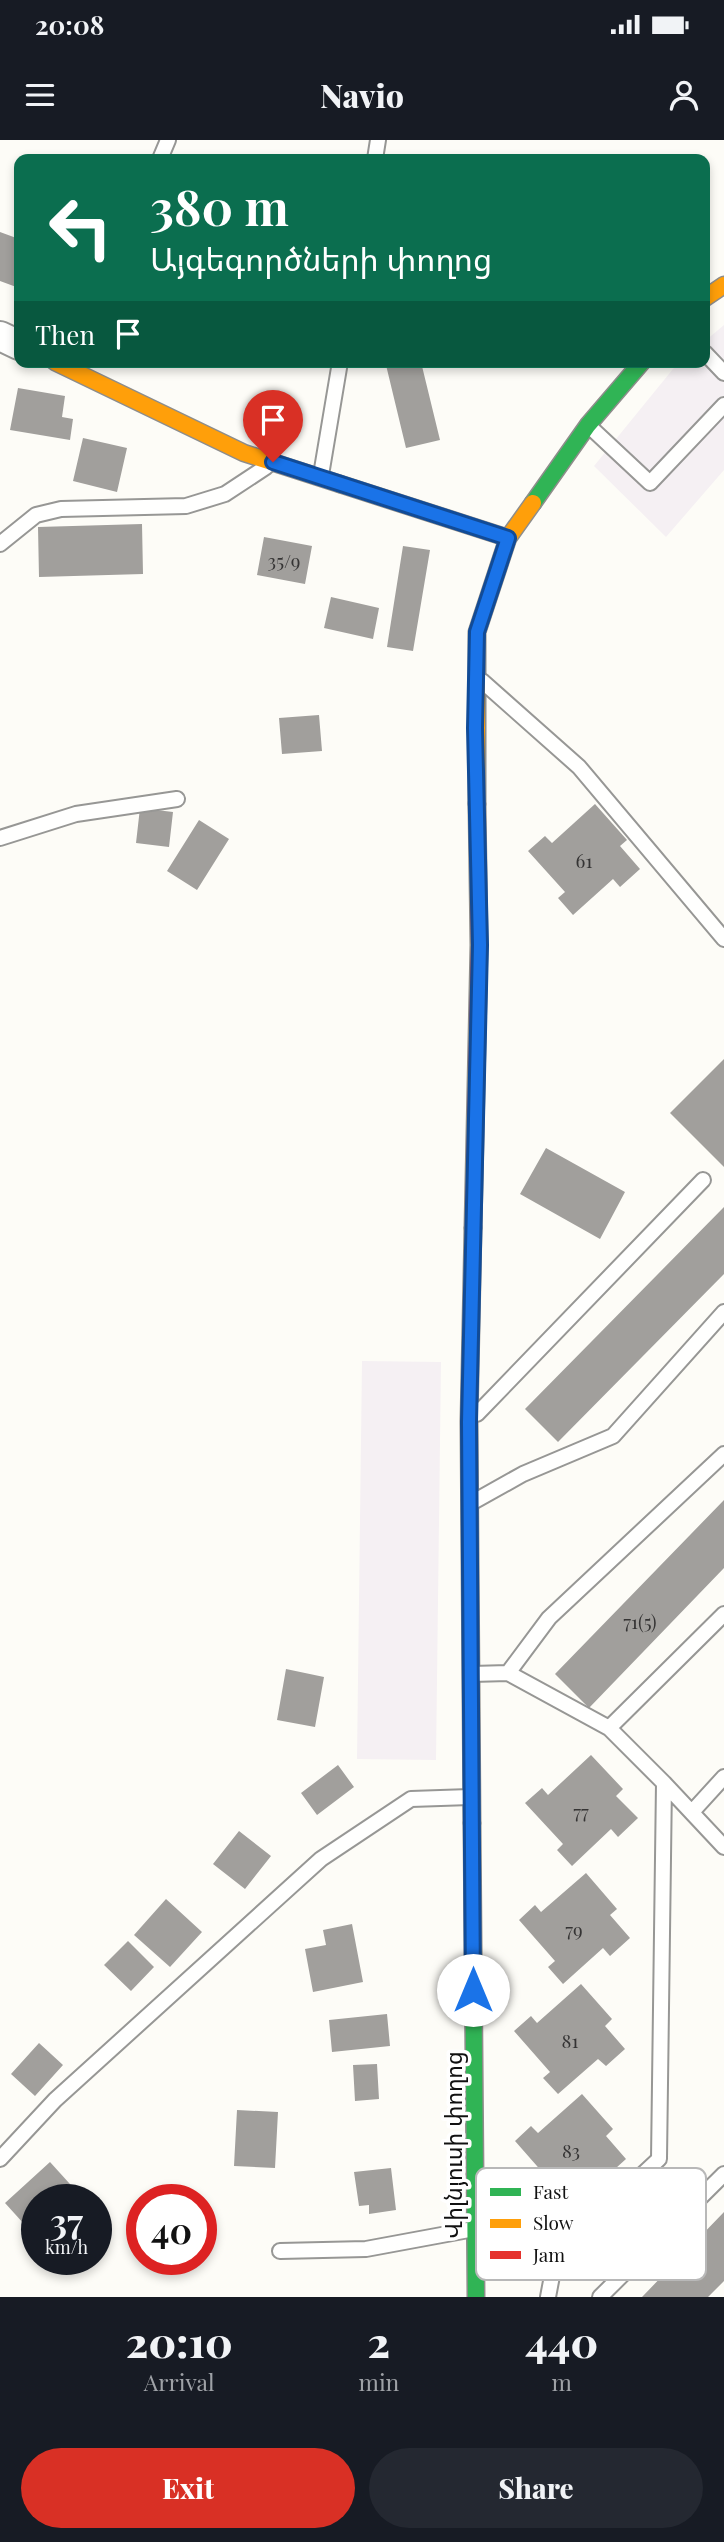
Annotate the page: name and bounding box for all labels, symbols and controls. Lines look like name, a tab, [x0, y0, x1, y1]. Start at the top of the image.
text: 20:08	[35, 7, 104, 42]
text: Navio	[320, 73, 404, 116]
icon: menu	[21, 76, 59, 114]
icon: person	[665, 76, 703, 114]
text: 380 m	[150, 173, 289, 238]
icon: left	[35, 182, 126, 273]
text: Այգեգործների փողոց	[150, 236, 492, 279]
icon: arrive	[109, 315, 147, 353]
text: Then	[35, 317, 95, 352]
pin	[243, 390, 303, 462]
icon: arrive	[254, 401, 292, 439]
house number: 35/9	[268, 547, 300, 573]
house number: 61	[576, 847, 592, 873]
house number: 71(5)	[623, 1608, 657, 1634]
house number: 77	[573, 1798, 589, 1824]
house number: 79	[565, 1916, 583, 1942]
position arrow	[436, 1953, 510, 2027]
house number: 81	[562, 2027, 578, 2053]
street label: Վիլնյուսի փողոց	[437, 2051, 468, 2239]
house number: 83	[562, 2137, 580, 2163]
legend	[476, 2168, 706, 2280]
text: Fast	[533, 2178, 569, 2204]
speed limit sign: 40	[126, 2184, 217, 2275]
text: 37	[50, 2197, 83, 2244]
text: Slow	[533, 2209, 574, 2235]
text: km/h	[45, 2235, 88, 2259]
text: Jam	[532, 2241, 565, 2267]
text: 20:10	[126, 2313, 233, 2369]
text: 2	[368, 2313, 390, 2369]
text: 440	[525, 2313, 598, 2369]
text: Arrival	[144, 2366, 215, 2397]
text: min	[358, 2366, 399, 2397]
text: m	[551, 2366, 572, 2397]
button: Exit	[21, 2448, 355, 2528]
button: Share	[369, 2448, 703, 2528]

